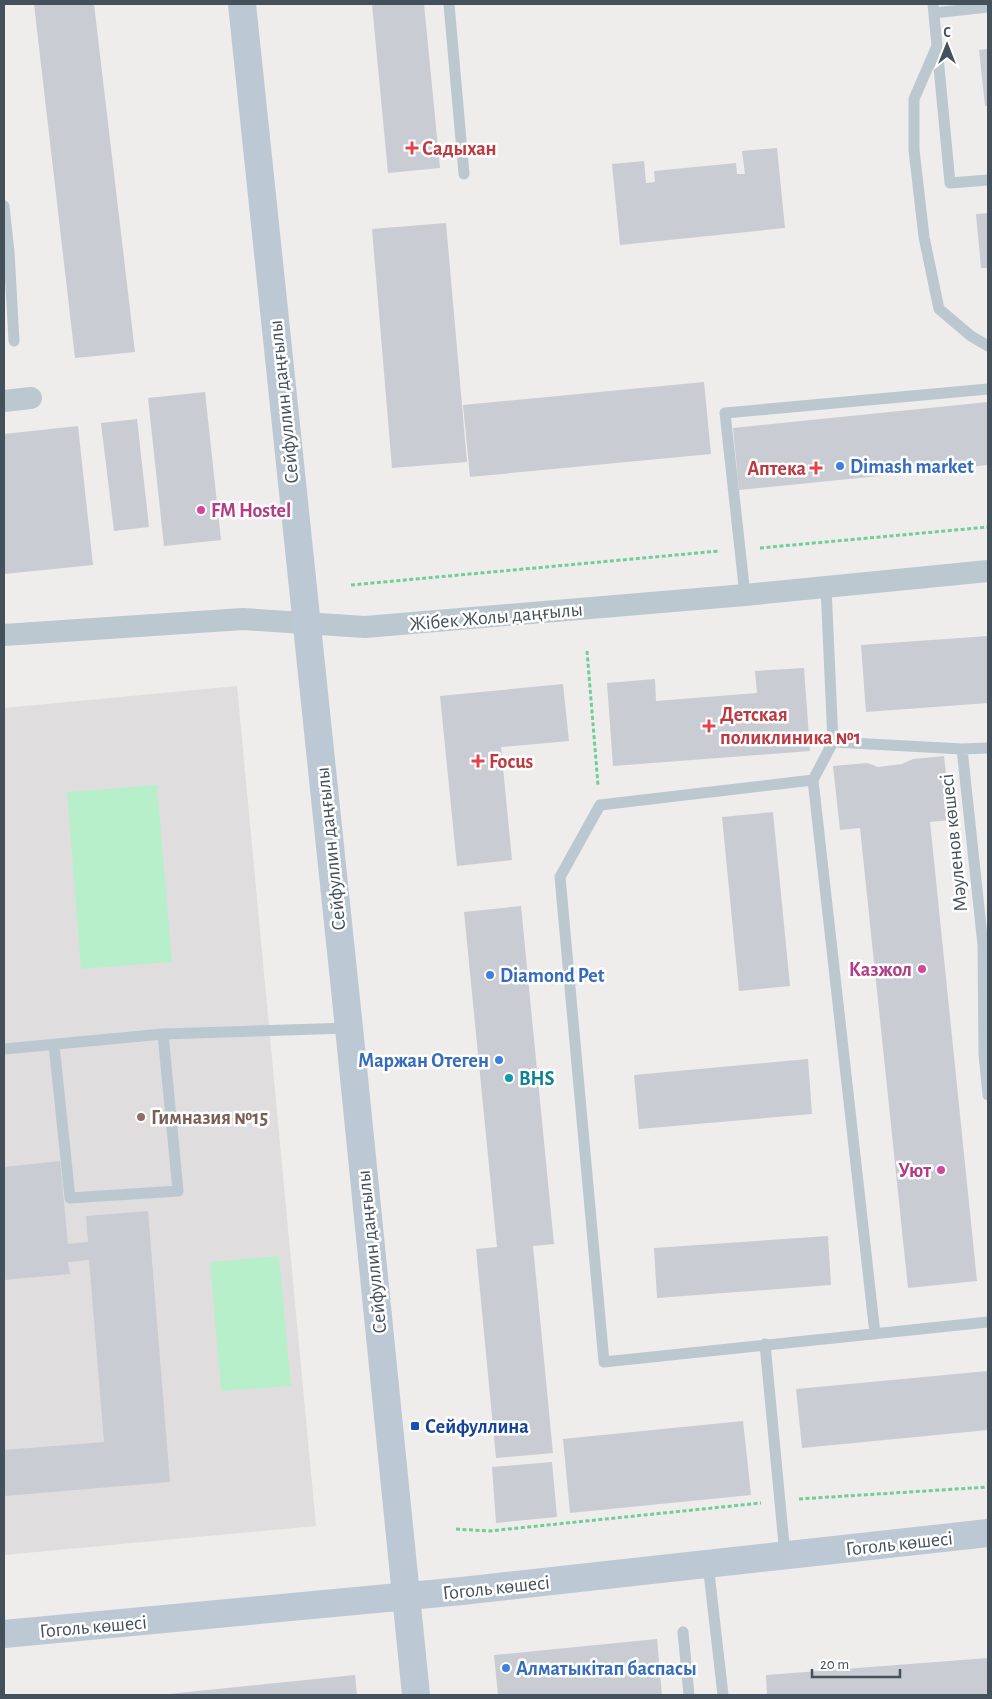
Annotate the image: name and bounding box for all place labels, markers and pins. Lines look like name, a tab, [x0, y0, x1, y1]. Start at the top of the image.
place label: Садыхан	[422, 139, 497, 159]
marker: Садыхан	[406, 142, 418, 154]
place label: Dimash market	[850, 457, 974, 477]
place label: Аптека	[747, 459, 807, 479]
marker: Dimash market	[834, 460, 846, 472]
marker: Аптека	[810, 462, 822, 474]
place label: FM Hostel	[211, 501, 291, 521]
marker: FM Hostel	[195, 504, 207, 516]
place label: Детская поликлиника №1	[720, 705, 861, 748]
marker: Детская поликлиника №1	[702, 719, 716, 733]
place label: Focus	[489, 752, 534, 772]
marker: Focus	[471, 754, 485, 768]
place label: Казжол	[849, 960, 912, 980]
marker: Казжол	[916, 963, 928, 975]
place label: Diamond Pet	[500, 966, 605, 986]
marker: Diamond Pet	[484, 969, 496, 981]
place label: Маржан Отеген	[358, 1051, 489, 1071]
marker: Маржан Отеген	[493, 1054, 505, 1066]
place label: BHS	[519, 1069, 555, 1089]
marker: BHS	[503, 1072, 515, 1084]
place label: Гимназия №15	[151, 1108, 268, 1128]
marker: Гимназия №15	[135, 1111, 147, 1123]
place label: Уют	[898, 1161, 931, 1181]
marker: Уют	[935, 1164, 947, 1176]
place label: Сейфуллина	[425, 1417, 529, 1437]
marker: Сейфуллина	[409, 1420, 421, 1432]
place label: Алматыкітап баспасы	[516, 1659, 697, 1679]
marker: Алматыкітап баспасы	[500, 1662, 512, 1674]

